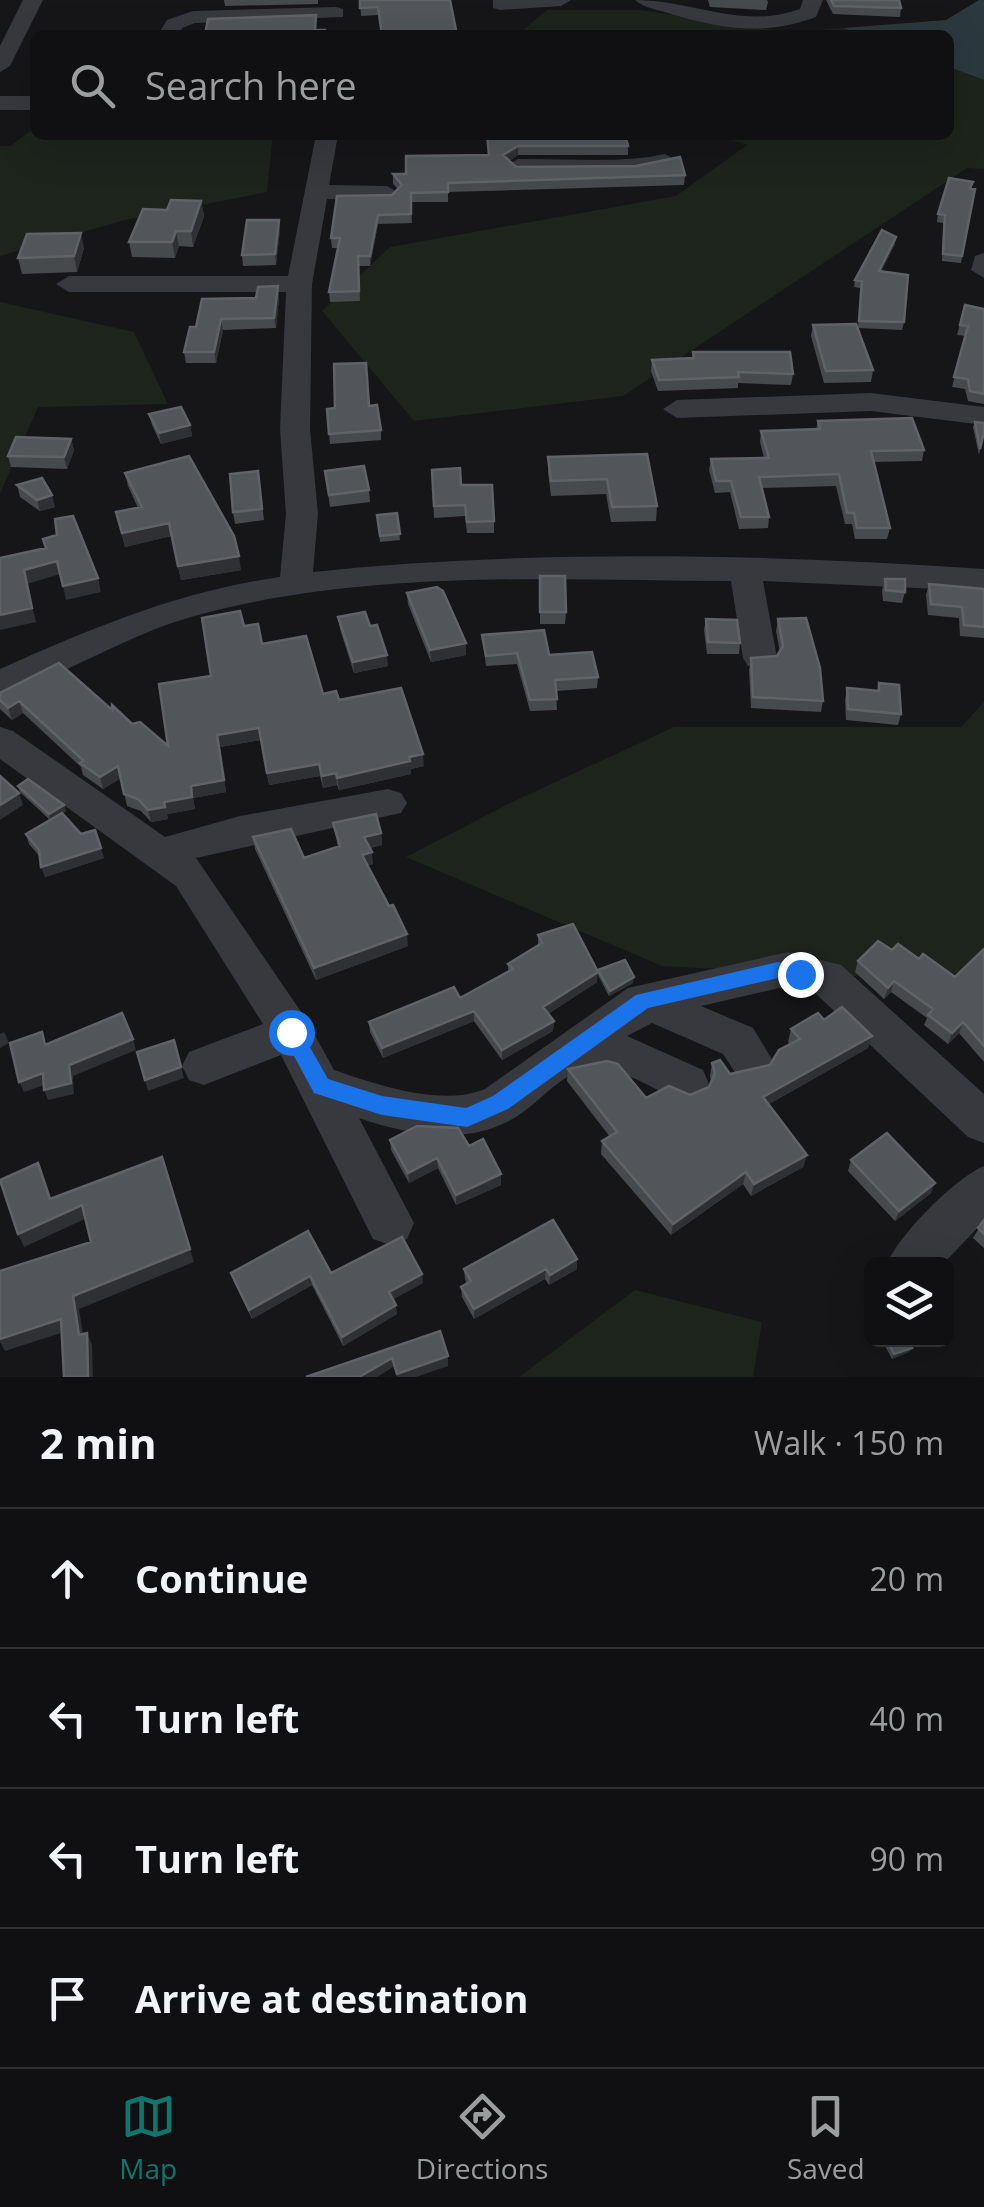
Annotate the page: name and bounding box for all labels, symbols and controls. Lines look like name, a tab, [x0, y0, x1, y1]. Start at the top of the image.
search box	[30, 30, 954, 140]
icon: search	[65, 58, 120, 113]
text: Search here	[145, 59, 357, 111]
route end	[778, 952, 824, 998]
route start	[269, 1010, 315, 1056]
map controls	[864, 1257, 954, 1347]
button: layers	[864, 1257, 954, 1347]
text: 2 min	[40, 1414, 157, 1471]
text: Walk · 150 m	[754, 1421, 944, 1464]
icon: ahead	[40, 1551, 95, 1606]
text: Continue	[135, 1552, 308, 1604]
text: 20 m	[869, 1557, 944, 1600]
icon: left	[40, 1691, 95, 1746]
text: Turn left	[135, 1692, 299, 1744]
text: 40 m	[869, 1697, 944, 1740]
icon: left	[40, 1831, 95, 1886]
text: Turn left	[135, 1832, 299, 1884]
text: 90 m	[869, 1837, 944, 1880]
icon: arrive	[40, 1971, 95, 2026]
text: Arrive at destination	[135, 1972, 529, 2024]
tab: Map	[119, 2089, 177, 2187]
tab: Directions	[416, 2089, 548, 2187]
tab: Saved	[787, 2089, 865, 2187]

